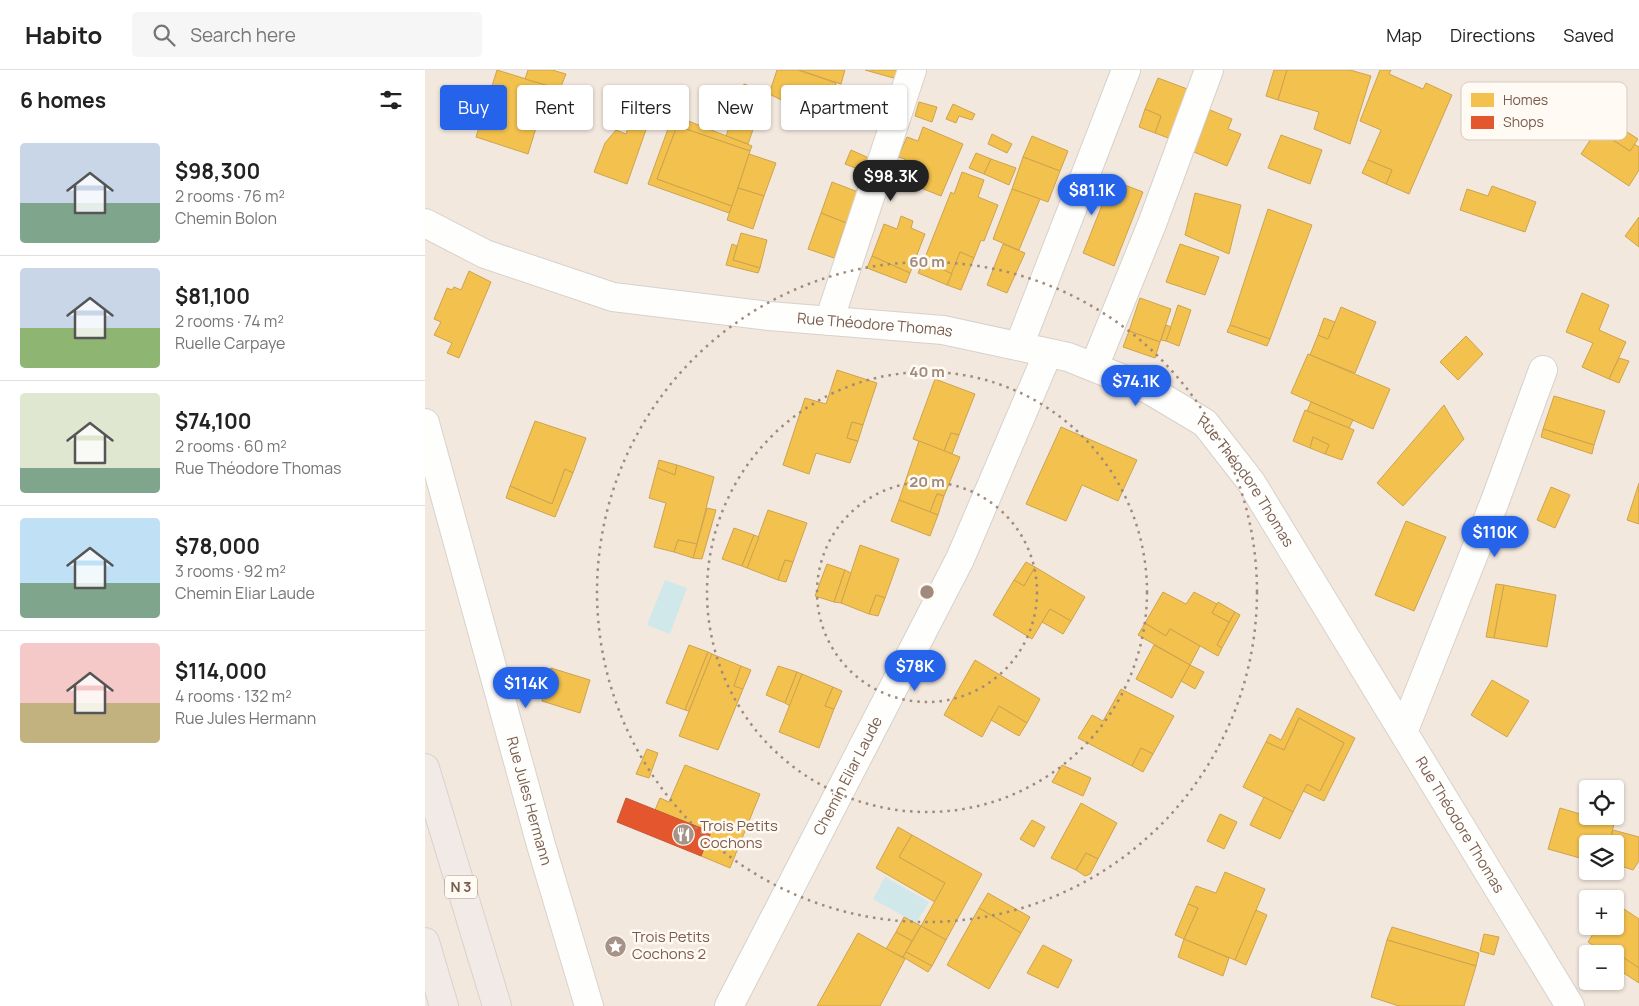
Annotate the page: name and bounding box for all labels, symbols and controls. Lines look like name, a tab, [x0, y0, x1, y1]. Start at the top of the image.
search box	[132, 12, 482, 57]
text: Habito	[25, 18, 102, 51]
icon: search	[150, 21, 178, 49]
text: Search here	[190, 22, 296, 48]
text: Map	[1386, 23, 1422, 47]
text: Directions	[1450, 23, 1535, 47]
text: Saved	[1563, 23, 1614, 47]
legend	[1461, 82, 1627, 140]
chip: Buy	[440, 85, 507, 130]
chip: Rent	[517, 85, 593, 130]
chip: Filters	[603, 85, 689, 130]
chip: New	[699, 85, 771, 130]
chip: Apartment	[781, 85, 907, 130]
text: 6 homes	[20, 86, 106, 114]
icon: filters	[377, 86, 405, 114]
text: Homes	[1503, 90, 1548, 109]
text: Shops	[1503, 112, 1544, 131]
text: $98,300	[175, 157, 260, 185]
pin: $98.3K	[850, 160, 932, 202]
icon: home	[60, 163, 120, 223]
text: $98.3K	[864, 165, 918, 187]
pin: $81.1K	[1051, 174, 1133, 216]
text: $81.1K	[1069, 179, 1115, 201]
text: 2 rooms · 76 m²	[175, 185, 285, 207]
text: Chemin Bolon	[175, 207, 277, 229]
text: 60 m	[909, 251, 945, 272]
text: $81,100	[175, 282, 250, 310]
icon: home	[60, 288, 120, 348]
street label: Rue Théodore Thomas	[796, 307, 955, 342]
text: 2 rooms · 74 m²	[175, 310, 284, 332]
text: Ruelle Carpaye	[175, 332, 285, 354]
text: 40 m	[909, 361, 945, 382]
pin: $74.1K	[1095, 364, 1177, 407]
text: $74.1K	[1112, 370, 1160, 392]
text: $74,100	[175, 407, 252, 435]
street label: Rue Théodore Thomas	[1194, 410, 1299, 551]
icon: home	[60, 413, 120, 473]
text: 2 rooms · 60 m²	[175, 435, 287, 457]
text: Rue Théodore Thomas	[175, 457, 341, 479]
text: 20 m	[909, 471, 945, 492]
pin: $110K	[1460, 516, 1530, 558]
text: $110K	[1473, 521, 1517, 543]
text: $78,000	[175, 532, 260, 560]
icon: home	[60, 538, 120, 598]
text: 3 rooms · 92 m²	[175, 560, 286, 582]
text: Chemin Eliar Laude	[175, 582, 315, 604]
centre of rings	[918, 583, 936, 601]
pin: $78K	[885, 650, 945, 692]
text: $78K	[896, 655, 934, 677]
text: $114,000	[175, 657, 267, 685]
icon: home	[60, 663, 120, 723]
pin: $114K	[491, 666, 561, 709]
text: $114K	[504, 672, 548, 694]
text: 4 rooms · 132 m²	[175, 685, 292, 707]
text: Rue Jules Hermann	[175, 707, 316, 729]
street label: Chemin Eliar Laude	[808, 712, 887, 839]
street label: Rue Jules Hermann	[502, 734, 557, 868]
street label: Rue Théodore Thomas	[1411, 753, 1510, 897]
map controls	[1579, 780, 1624, 990]
button: locate	[1579, 780, 1624, 825]
place label: Trois Petits Cochons	[700, 815, 778, 853]
restaurant icon: Trois Petits Cochons	[672, 823, 696, 847]
button: layers	[1579, 835, 1624, 880]
road number: N 3	[445, 876, 477, 899]
button: +	[1579, 890, 1624, 935]
place label: Trois Petits Cochons 2	[632, 926, 710, 964]
place icon: Trois Petits Cochons 2	[604, 934, 628, 958]
button: −	[1579, 945, 1624, 990]

